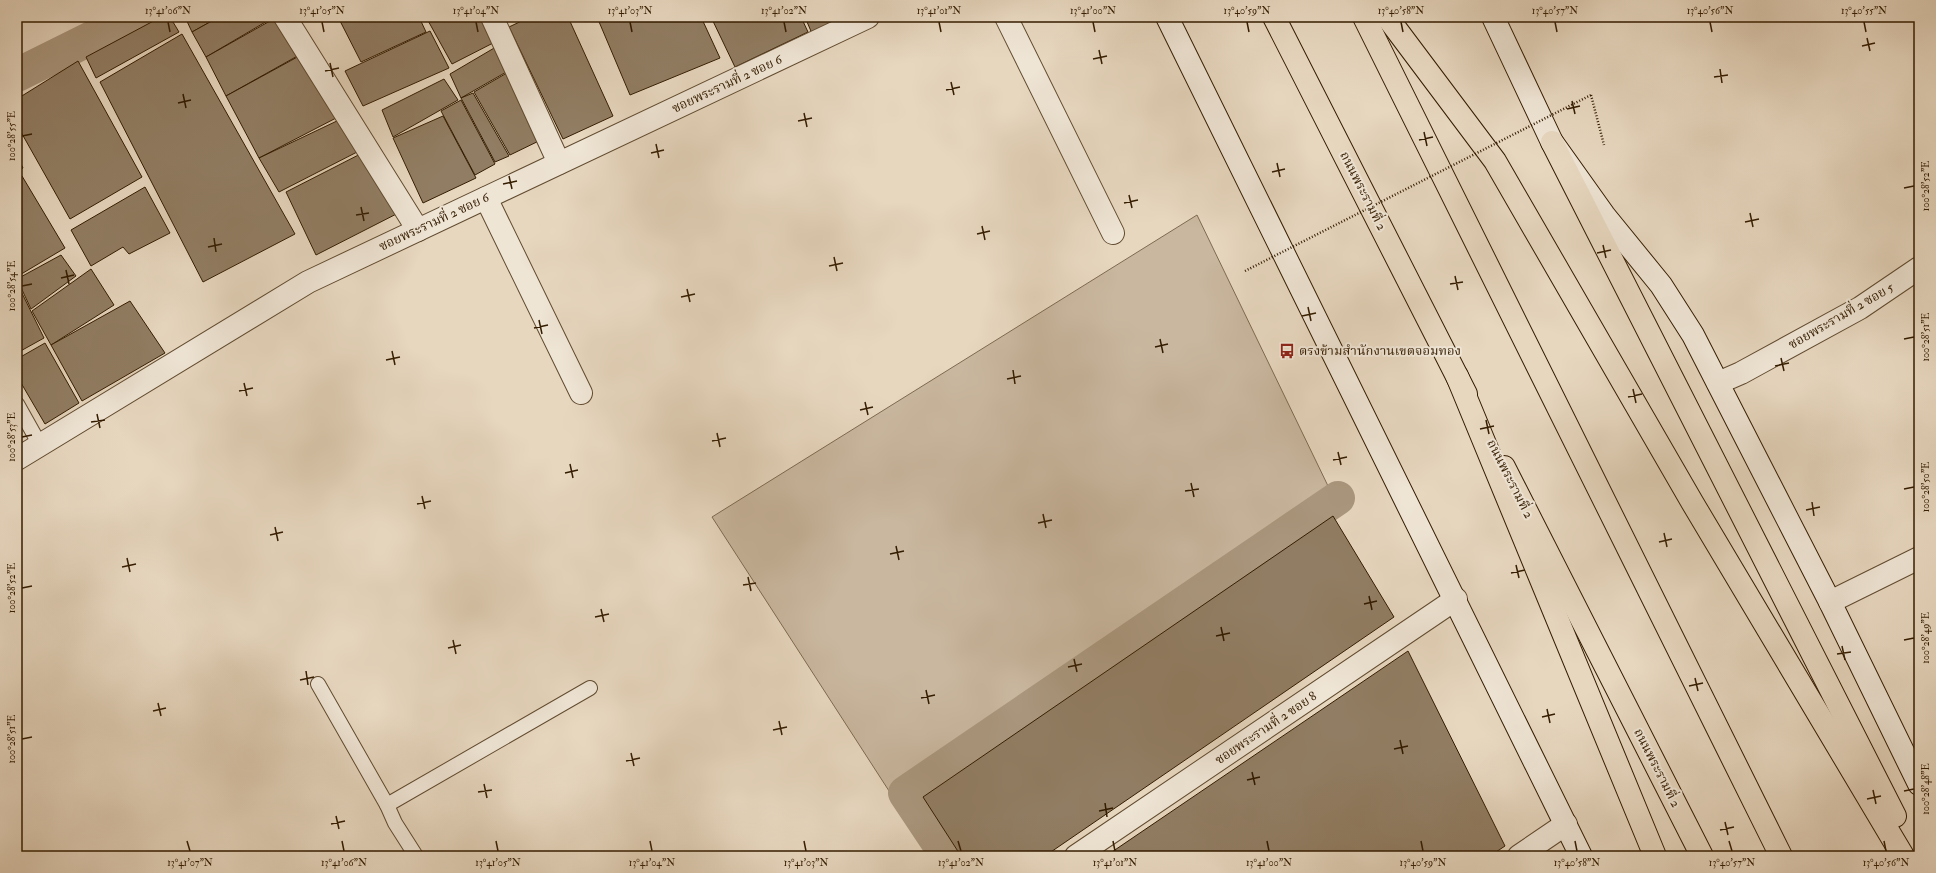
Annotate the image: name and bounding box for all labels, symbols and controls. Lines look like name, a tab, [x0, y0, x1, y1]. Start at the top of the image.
text: 13°41'06"N	[145, 5, 191, 17]
text: 13°41'05"N	[299, 5, 345, 17]
text: 13°41'04"N	[453, 5, 499, 17]
text: 13°41'03"N	[608, 5, 652, 17]
text: 13°41'02"N	[761, 5, 807, 17]
text: 13°41'01"N	[917, 5, 961, 17]
text: 13°41'00"N	[1070, 5, 1116, 17]
text: 13°40'59"N	[1224, 5, 1270, 17]
text: 13°40'58"N	[1378, 5, 1424, 17]
text: 13°40'57"N	[1532, 5, 1578, 17]
text: 13°40'56"N	[1687, 5, 1733, 17]
text: 13°40'55"N	[1841, 5, 1887, 17]
street label: ซอยพระรามที่ 2 ซอย 6	[669, 49, 786, 117]
text: 100°28'55"E	[6, 111, 18, 161]
street label: ถนนพระรามที่ 2	[1336, 148, 1392, 233]
text: 100°28'52"E	[1920, 161, 1932, 211]
street label: ซอยพระรามที่ 2 ซอย 6	[376, 187, 493, 255]
text: 100°28'54"E	[6, 261, 18, 311]
street label: ซอยพระรามที่ 2 ซอย 5	[1785, 277, 1897, 353]
text: 100°28'51"E	[1920, 312, 1932, 362]
bus stop icon: ตรงข้ามสำนักงานเขตจอมทอง	[1278, 342, 1296, 360]
place label: ตรงข้ามสำนักงานเขตจอมทอง	[1299, 343, 1461, 359]
text: 100°28'53"E	[6, 412, 18, 462]
street label: ถนนพระรามที่ 2	[1483, 436, 1539, 521]
text: 100°28'50"E	[1920, 462, 1932, 512]
text: 100°28'52"E	[6, 563, 18, 613]
text: 100°28'49"E	[1920, 612, 1932, 664]
street label: ซอยพระรามที่ 2 ซอย 8	[1211, 686, 1320, 768]
text: 100°28'51"E	[6, 714, 18, 764]
street label: ถนนพระรามที่ 2	[1630, 725, 1686, 810]
text: 100°28'48"E	[1920, 763, 1932, 815]
text: 13°41'07"N	[167, 857, 213, 869]
text: 13°41'06"N	[321, 857, 367, 869]
text: 13°41'05"N	[475, 857, 521, 869]
text: 13°41'04"N	[629, 857, 675, 869]
text: 13°41'03"N	[784, 857, 828, 869]
text: 13°41'02"N	[938, 857, 984, 869]
text: 13°41'01"N	[1093, 857, 1137, 869]
text: 13°41'00"N	[1246, 857, 1292, 869]
text: 13°40'59"N	[1400, 857, 1446, 869]
text: 13°40'58"N	[1554, 857, 1600, 869]
text: 13°40'57"N	[1709, 857, 1755, 869]
text: 13°40'56"N	[1863, 857, 1909, 869]

